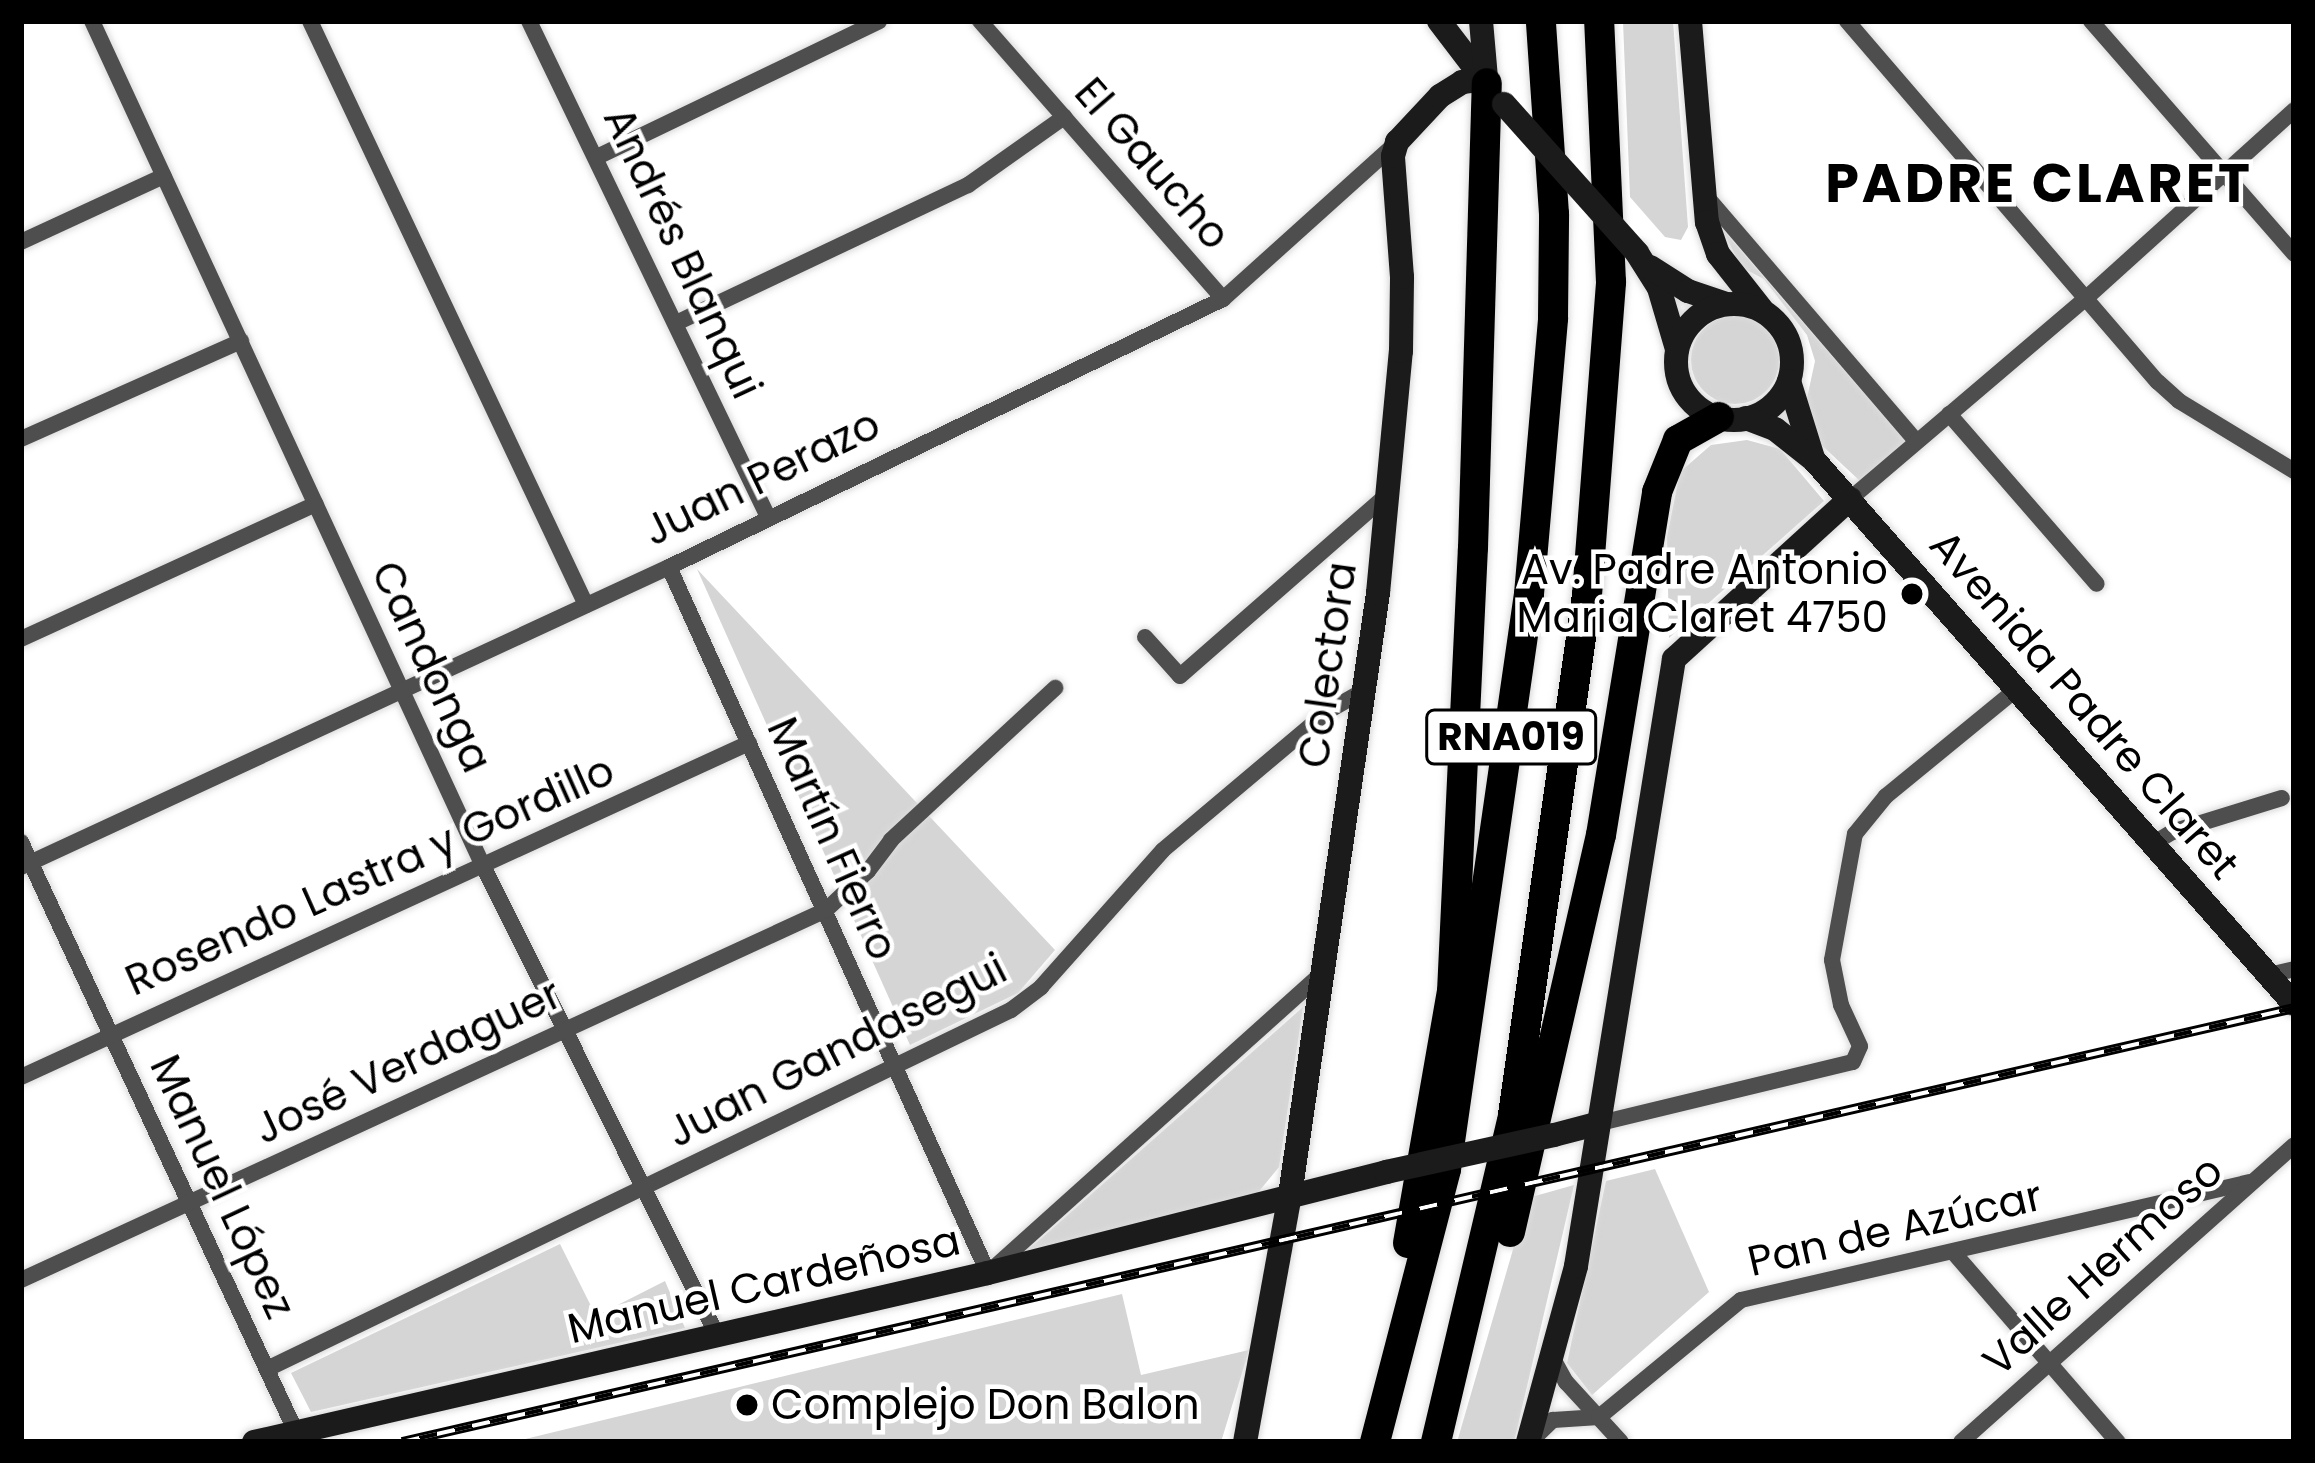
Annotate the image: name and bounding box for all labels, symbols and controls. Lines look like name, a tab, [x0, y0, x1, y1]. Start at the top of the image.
street label: El Gaucho	[1064, 68, 1240, 260]
street label: Andrés Blanqui	[593, 99, 771, 407]
district label: PADRE CLARET	[1825, 151, 2253, 215]
street label: Juan Perazo	[636, 399, 888, 557]
street label: Avenida Padre Claret	[1919, 520, 2249, 890]
place label: Av. Padre Antonio Maria Claret 4750	[1516, 545, 1888, 644]
street label: Candonga	[360, 554, 502, 780]
street label: Colectora	[1289, 559, 1367, 771]
marker: Av. Padre Antonio Maria Claret 4750	[1899, 581, 1925, 607]
road number: RNA019	[1424, 704, 1598, 770]
street label: Martín Fierro	[756, 710, 908, 968]
street label: Rosendo Lastra y Gordillo	[118, 745, 622, 1007]
street label: Juan Gandasegui	[659, 944, 1015, 1158]
street label: José Verdaguer	[247, 969, 569, 1155]
street label: Manuel López	[139, 1047, 305, 1327]
street label: Valle Hermoso	[1973, 1145, 2233, 1387]
street label: Pan de Azúcar	[1743, 1171, 2047, 1287]
street label: Manuel Cardeñosa	[563, 1215, 965, 1355]
place label: Complejo Don Balon	[771, 1380, 1200, 1430]
marker: Complejo Don Balon	[734, 1392, 760, 1418]

